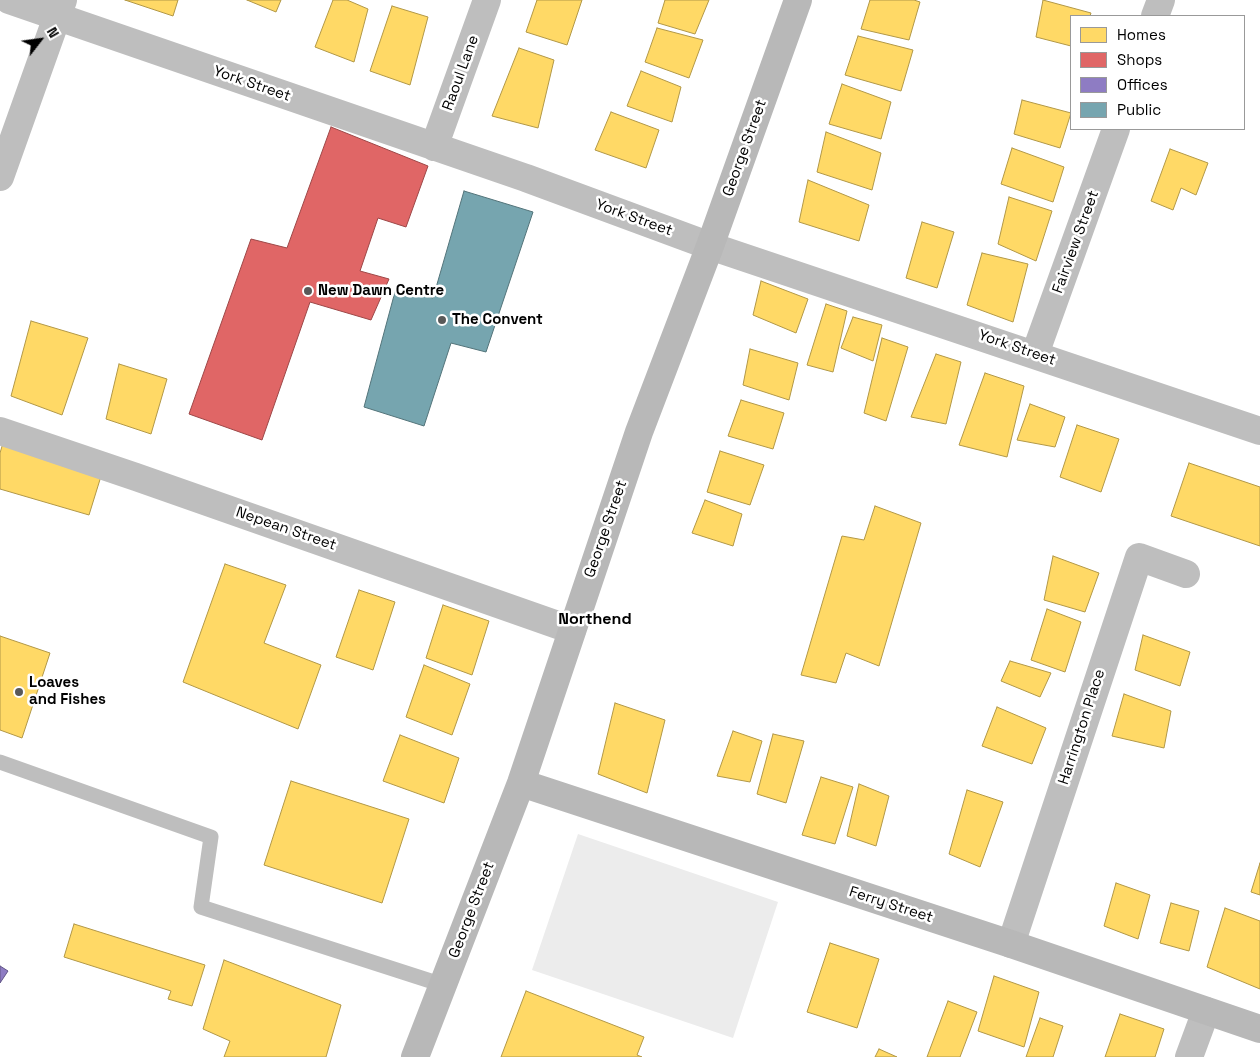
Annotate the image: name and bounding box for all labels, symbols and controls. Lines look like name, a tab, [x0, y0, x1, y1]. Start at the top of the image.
north arrow	[15, 15, 65, 65]
legend	[1070, 15, 1245, 130]
text: N	[43, 24, 63, 41]
text: Homes	[1117, 25, 1166, 44]
street label: Raoul Lane	[439, 33, 483, 113]
text: Shops	[1117, 50, 1162, 69]
street label: York Street	[211, 62, 293, 106]
text: Offices	[1117, 75, 1168, 94]
street label: George Street	[719, 97, 771, 199]
text: Public	[1117, 100, 1161, 119]
street label: Fairview Street	[1049, 188, 1103, 296]
street label: York Street	[593, 196, 675, 240]
place label: New Dawn Centre	[318, 282, 444, 300]
marker: New Dawn Centre	[302, 285, 314, 297]
place label: The Convent	[452, 311, 543, 329]
marker: The Convent	[436, 314, 448, 326]
street label: York Street	[976, 326, 1058, 370]
street label: George Street	[581, 478, 631, 580]
street label: Nepean Street	[233, 503, 339, 555]
district label: Northend	[558, 610, 632, 630]
street label: Harrington Place	[1055, 667, 1109, 787]
place label: Loaves and Fishes	[29, 674, 106, 709]
marker: Loaves and Fishes	[13, 686, 25, 698]
street label: George Street	[445, 859, 499, 961]
street label: Ferry Street	[847, 883, 935, 927]

